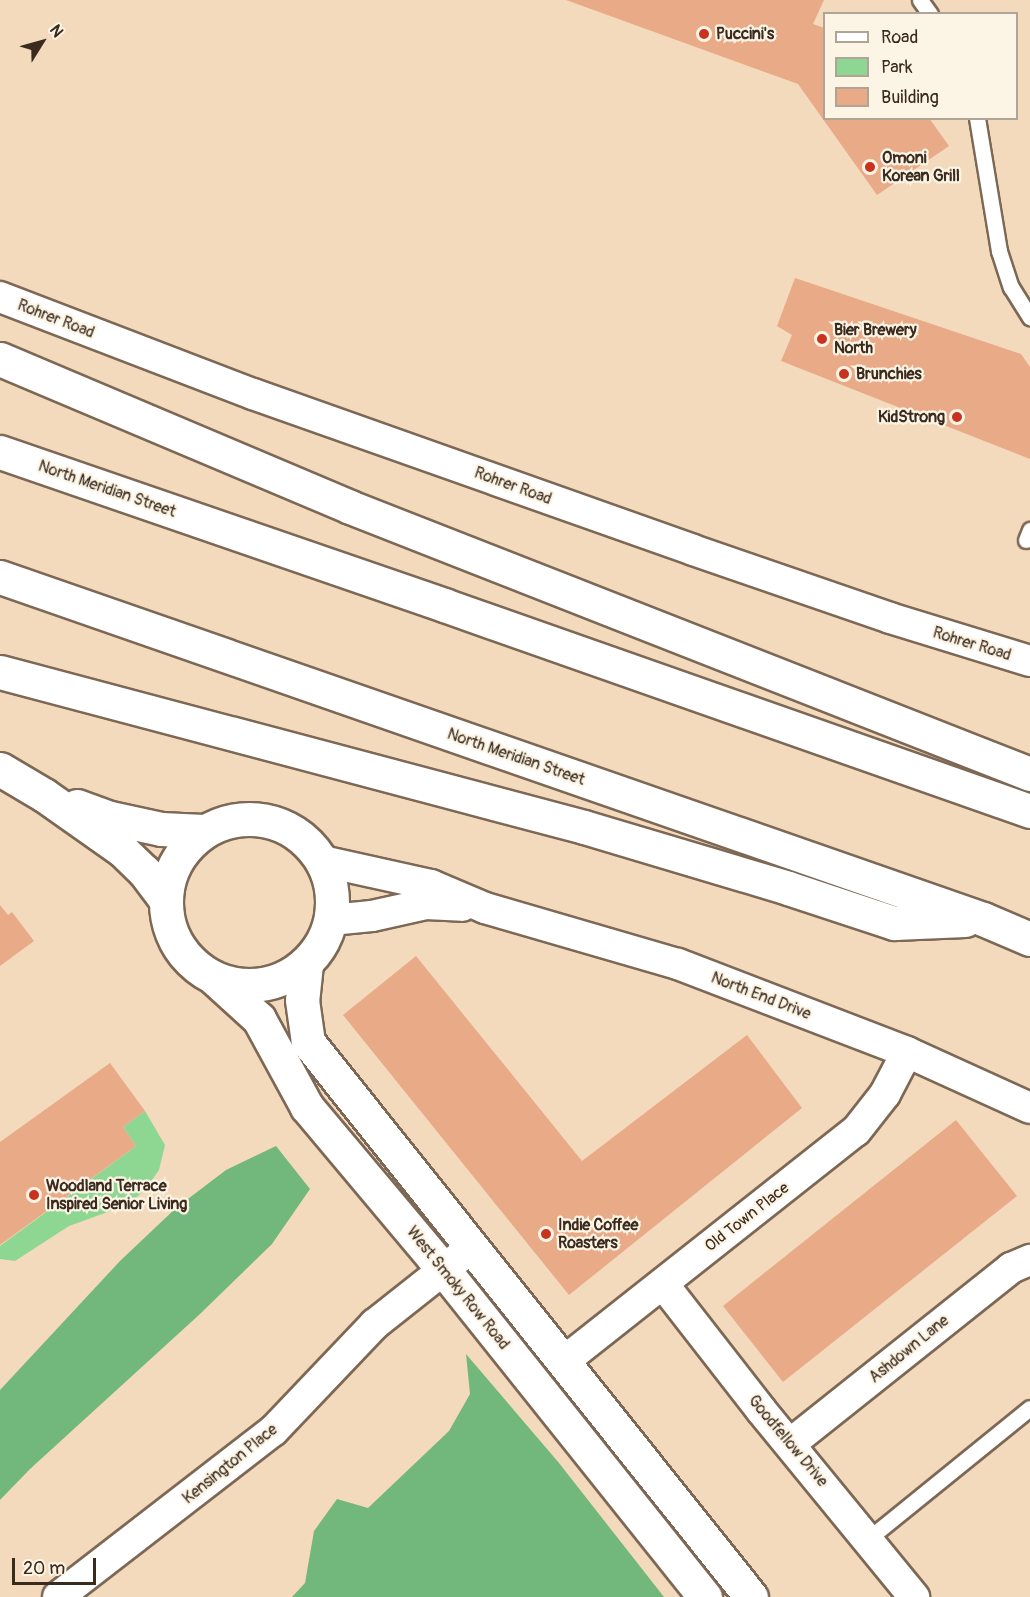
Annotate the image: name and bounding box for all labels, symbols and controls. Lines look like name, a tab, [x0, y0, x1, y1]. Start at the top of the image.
north arrow	[12, 12, 72, 72]
legend	[823, 12, 1018, 120]
text: N	[45, 21, 68, 42]
place label: Puccini's	[716, 24, 774, 44]
text: Road	[881, 26, 918, 49]
marker: Puccini's	[697, 27, 711, 41]
text: Park	[881, 56, 913, 79]
text: Building	[881, 86, 939, 109]
place label: Omoni Korean Grill	[882, 148, 960, 186]
marker: Omoni Korean Grill	[863, 160, 877, 174]
street label: Rohrer Road	[15, 296, 97, 342]
place label: Bier Brewery North	[834, 320, 917, 358]
marker: Bier Brewery North	[815, 332, 829, 346]
place label: Brunchies	[856, 364, 922, 384]
marker: Brunchies	[837, 367, 851, 381]
place label: KidStrong	[878, 407, 945, 427]
marker: KidStrong	[950, 410, 964, 424]
street label: North Meridian Street	[36, 456, 178, 522]
street label: Rohrer Road	[472, 463, 554, 509]
street label: Rohrer Road	[930, 623, 1014, 665]
street label: North Meridian Street	[445, 724, 587, 790]
street label: North End Drive	[708, 968, 814, 1024]
place label: Woodland Terrace Inspired Senior Living	[46, 1176, 187, 1214]
street label: Old Town Place	[701, 1178, 793, 1256]
marker: Woodland Terrace Inspired Senior Living	[27, 1188, 41, 1202]
place label: Indie Coffee Roasters	[558, 1215, 638, 1253]
street label: West Smoky Row Road	[402, 1223, 514, 1353]
marker: Indie Coffee Roasters	[539, 1227, 553, 1241]
street label: Ashdown Lane	[865, 1311, 953, 1387]
street label: Goodfellow Drive	[744, 1391, 832, 1491]
street label: Kensington Place	[179, 1420, 281, 1508]
scale bar	[15, 1546, 99, 1584]
text: 20 m	[23, 1557, 65, 1580]

